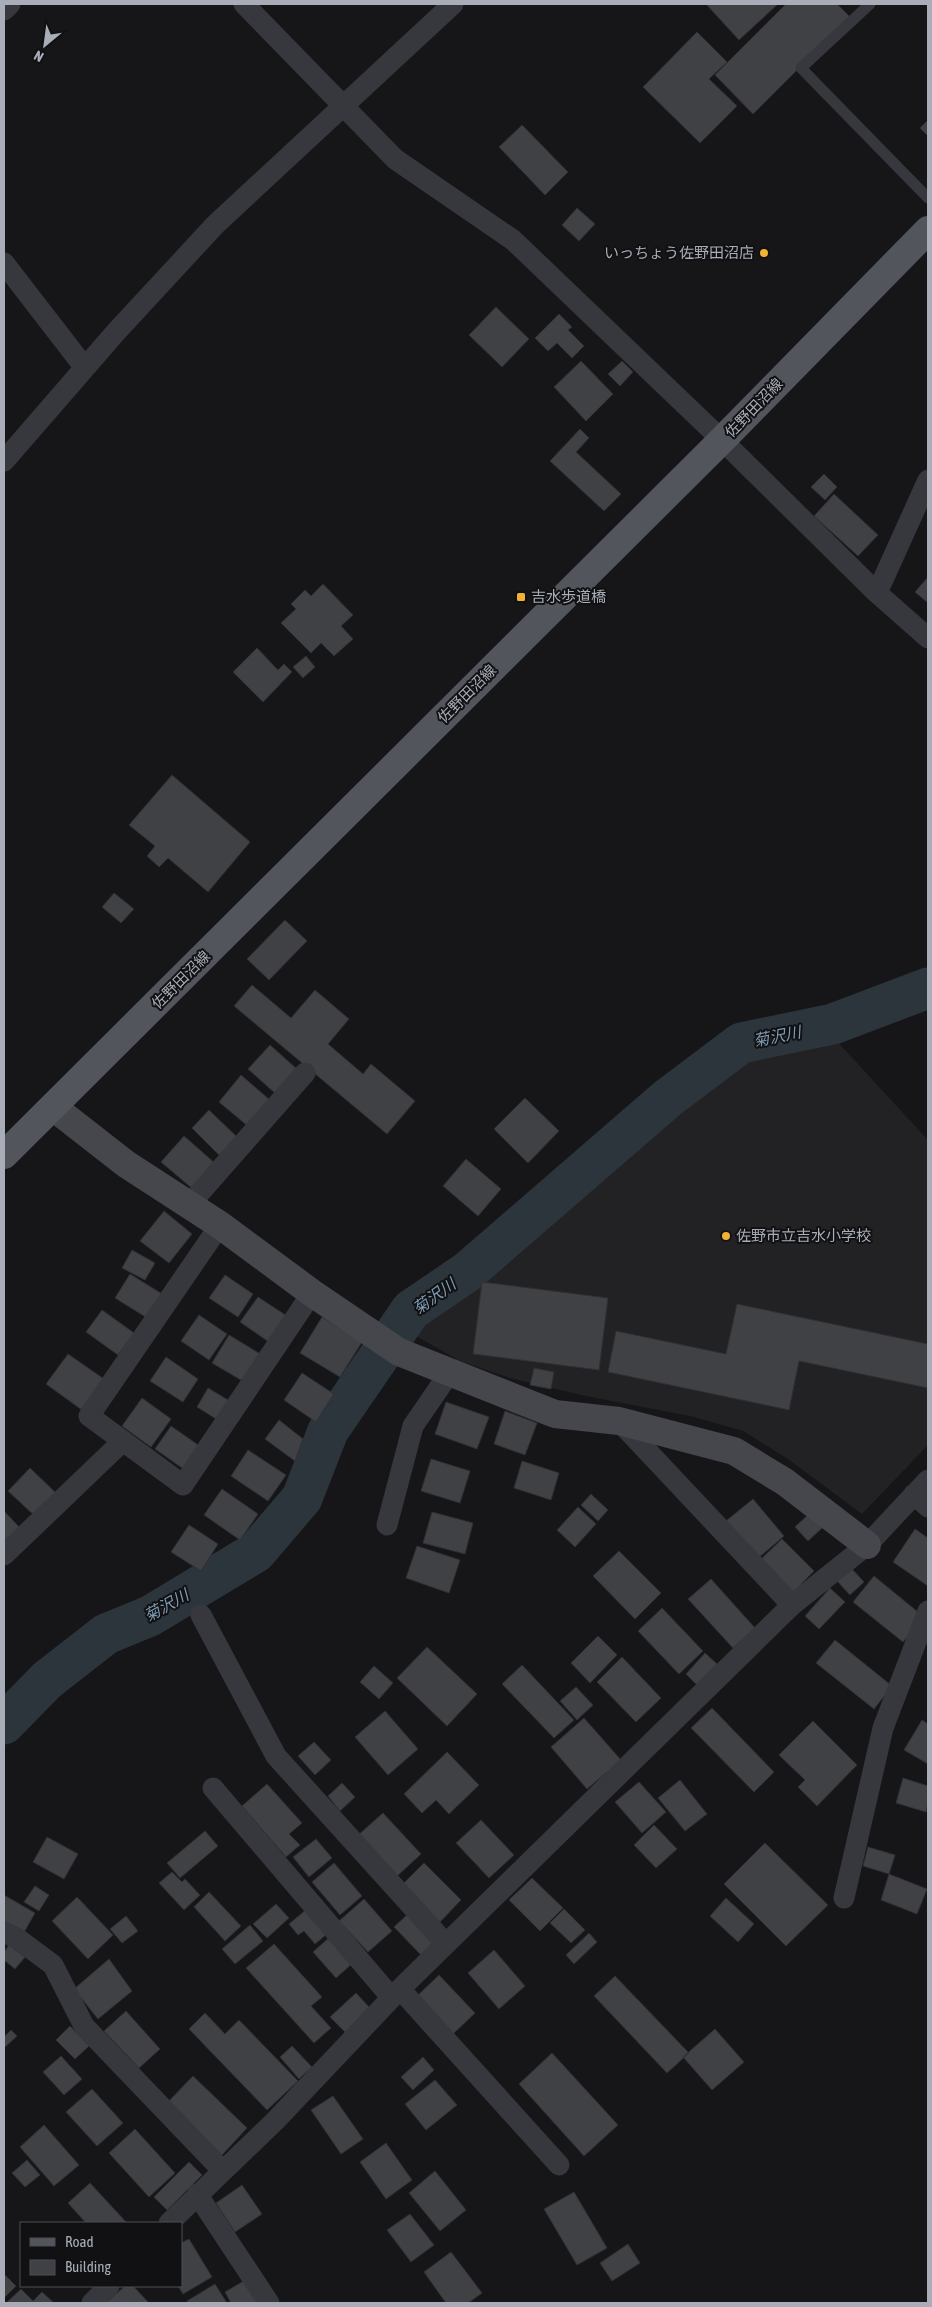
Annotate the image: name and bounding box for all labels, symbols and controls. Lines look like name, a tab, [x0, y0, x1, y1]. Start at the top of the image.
north arrow	[20, 20, 70, 70]
text: N	[31, 47, 46, 65]
place label: いっちょう佐野田沼店	[604, 244, 754, 261]
marker: いっちょう佐野田沼店	[758, 247, 770, 259]
street label: 佐野田沼線	[721, 375, 786, 441]
place label: 吉水歩道橋	[531, 588, 606, 605]
marker: 吉水歩道橋	[515, 591, 527, 603]
street label: 佐野田沼線	[434, 661, 499, 726]
street label: 佐野田沼線	[148, 947, 213, 1012]
water label: 菊沢川	[752, 1022, 804, 1049]
place label: 佐野市立吉水小学校	[736, 1227, 871, 1244]
marker: 佐野市立吉水小学校	[720, 1230, 732, 1242]
water label: 菊沢川	[409, 1273, 460, 1317]
water label: 菊沢川	[141, 1585, 193, 1625]
legend	[20, 2222, 182, 2287]
text: Road	[65, 2233, 94, 2250]
text: Building	[65, 2258, 111, 2275]

